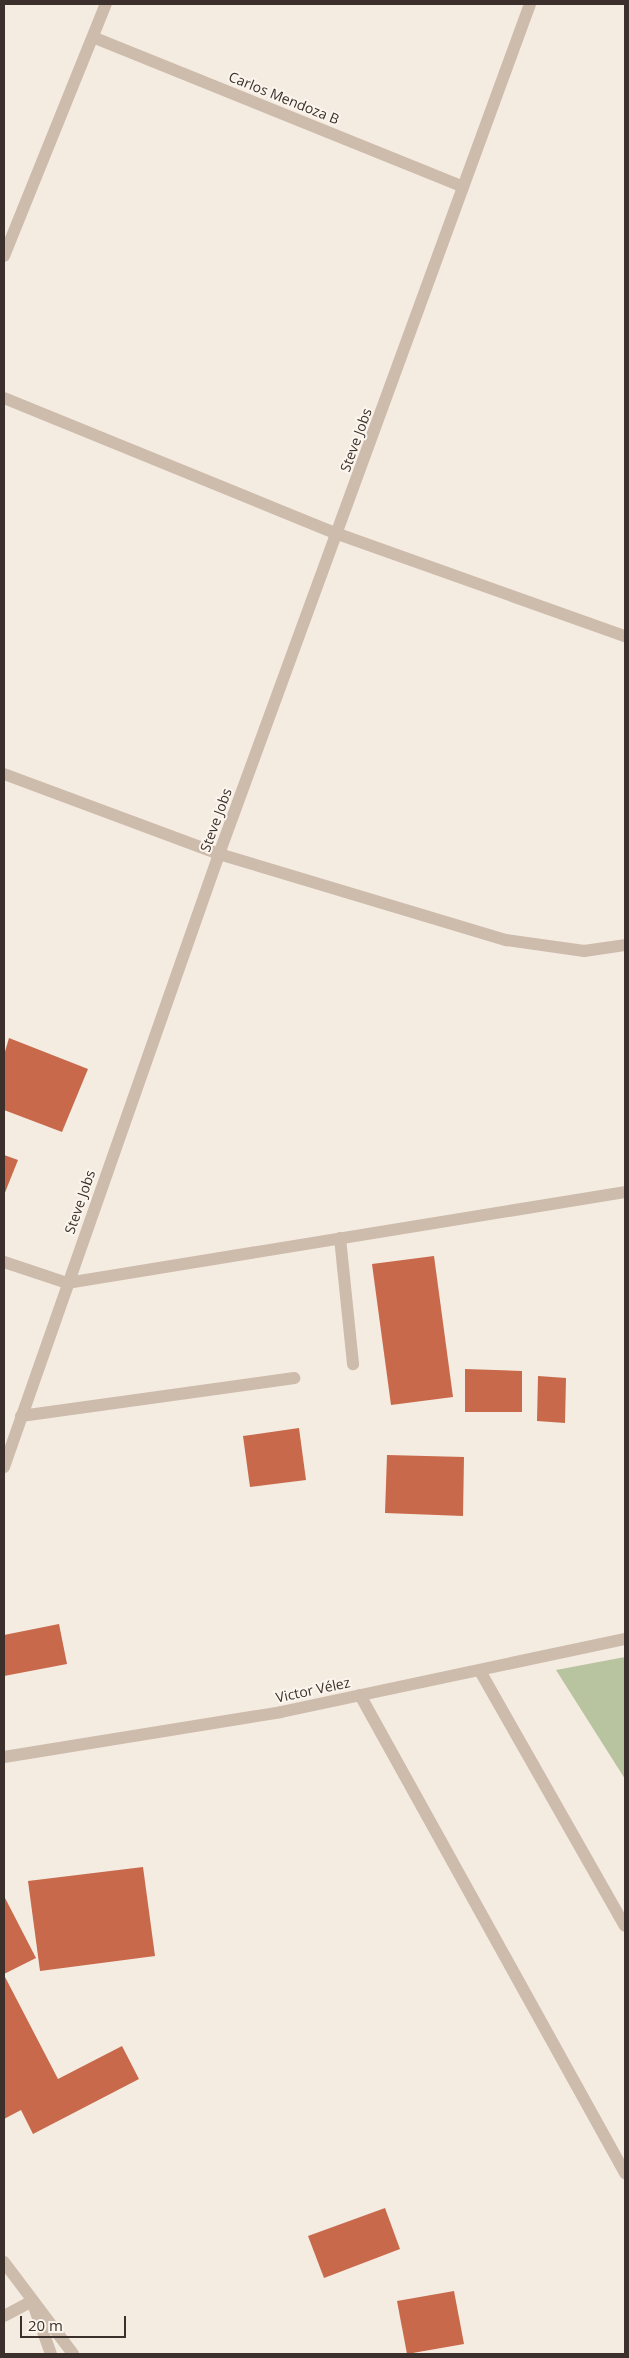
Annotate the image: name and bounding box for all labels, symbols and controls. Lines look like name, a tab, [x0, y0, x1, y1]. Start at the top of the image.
street label: Carlos Mendoza B	[226, 68, 342, 128]
street label: Steve Jobs	[337, 406, 375, 474]
street label: Steve Jobs	[197, 786, 235, 854]
street label: Steve Jobs	[61, 1168, 99, 1236]
street label: Victor Vélez	[274, 1674, 352, 1706]
scale bar	[22, 2306, 129, 2338]
text: 20 m	[28, 2315, 63, 2335]

